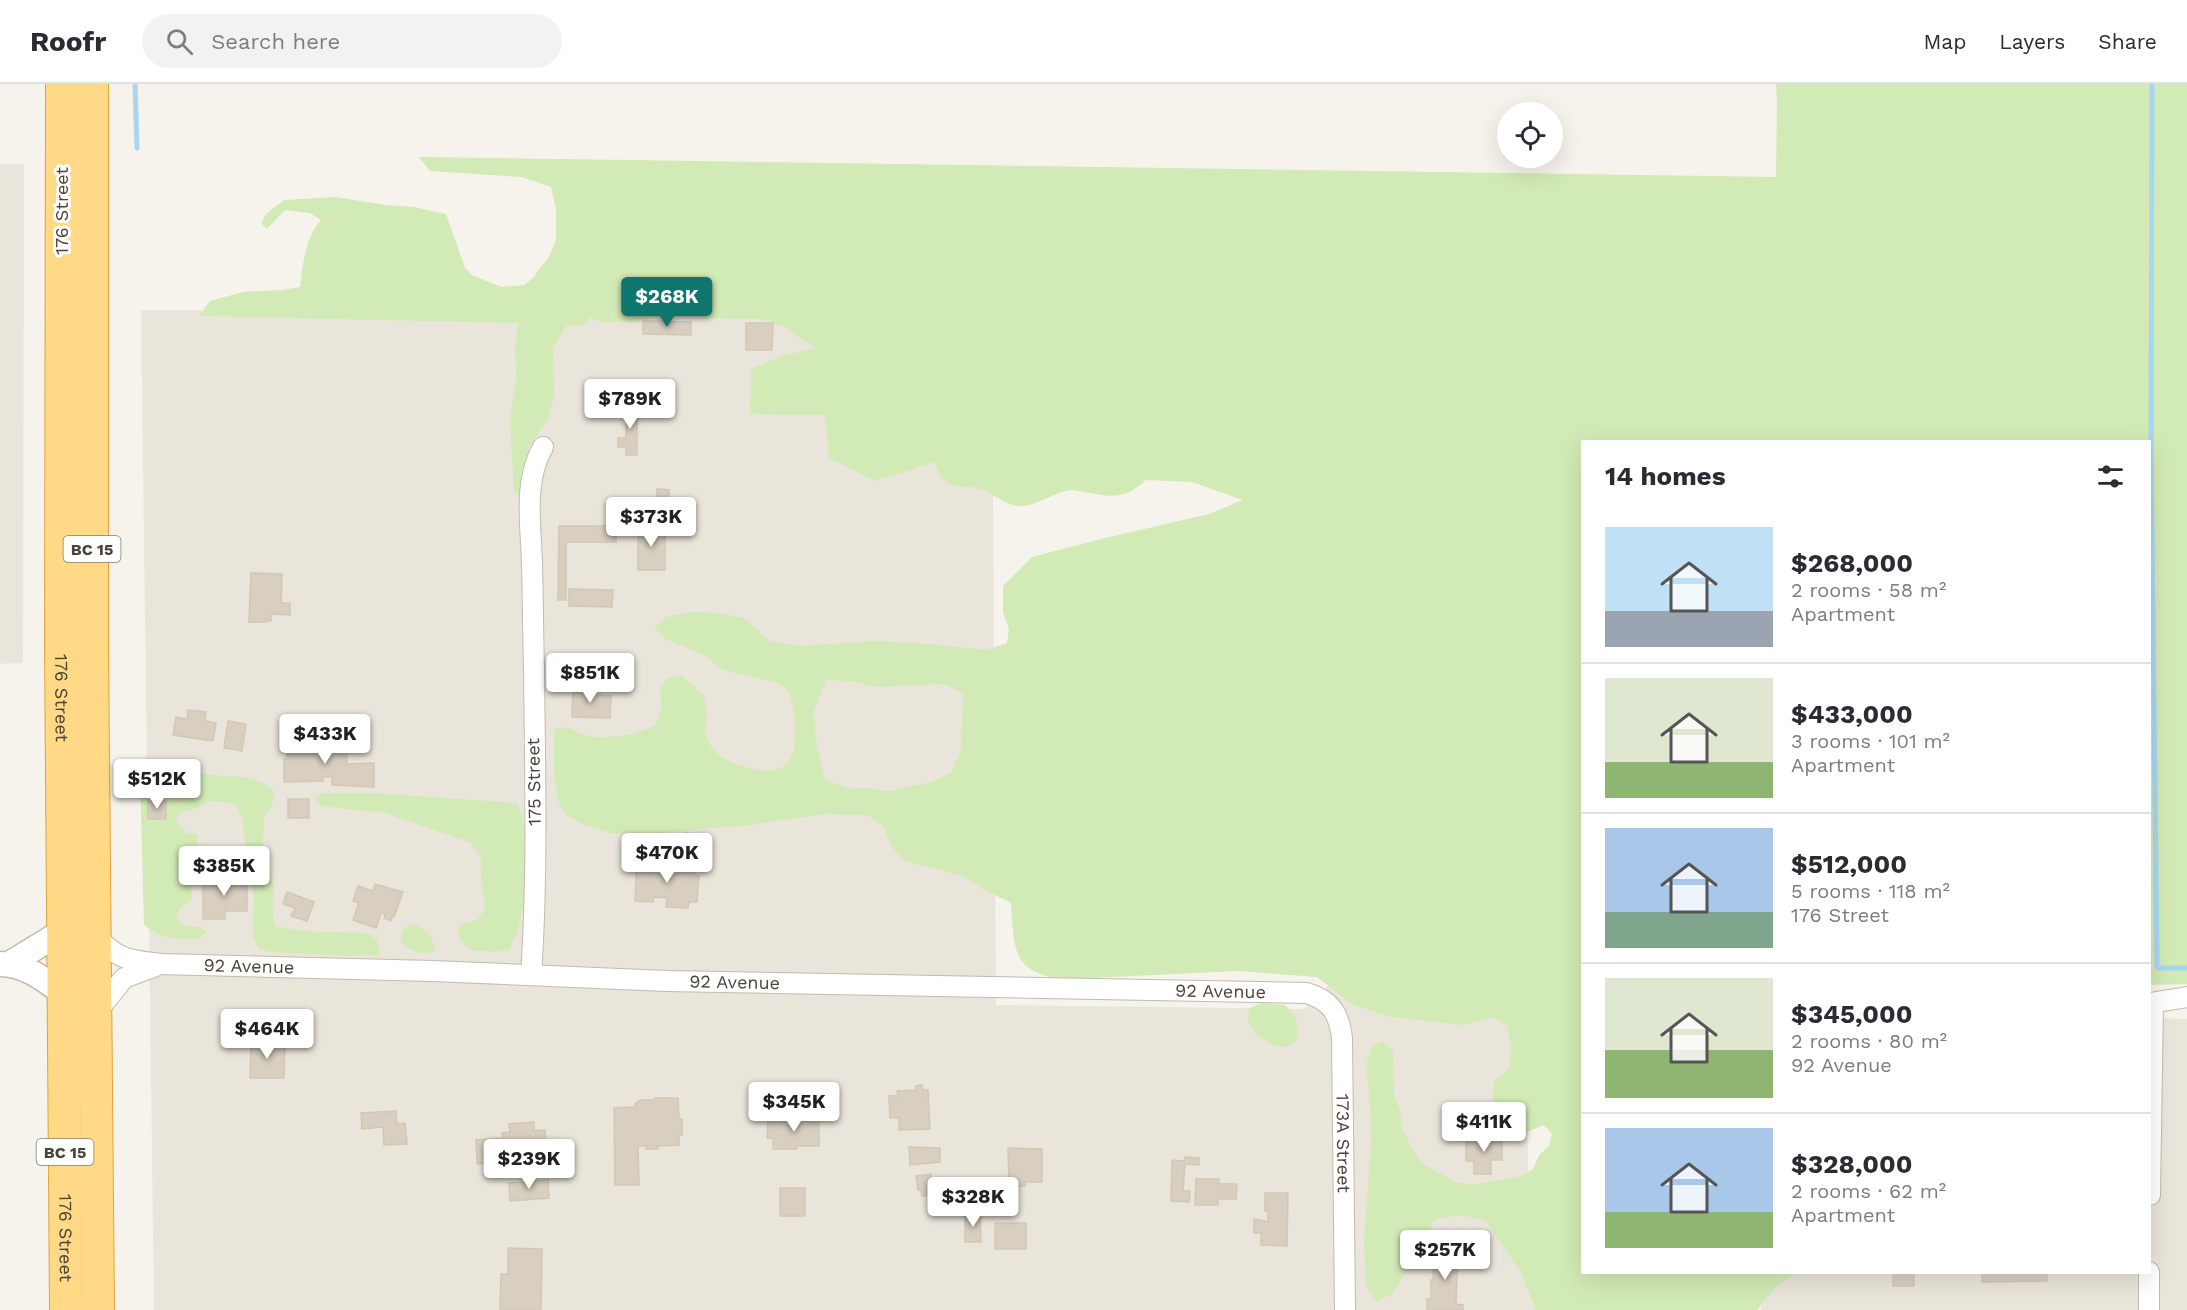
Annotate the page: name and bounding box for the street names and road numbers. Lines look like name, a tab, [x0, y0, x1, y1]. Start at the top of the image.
street label: 176 Street	[51, 167, 72, 255]
road number: BC 15	[64, 536, 121, 562]
street label: 176 Street	[51, 654, 73, 743]
street label: 175 Street	[522, 737, 545, 826]
street label: 92 Avenue	[203, 954, 295, 977]
street label: 92 Avenue	[689, 970, 780, 993]
street label: 92 Avenue	[1175, 980, 1266, 1002]
street label: 173A Street	[1333, 1094, 1355, 1193]
road number: BC 15	[36, 1139, 94, 1165]
street label: 176 Street	[55, 1194, 77, 1283]

